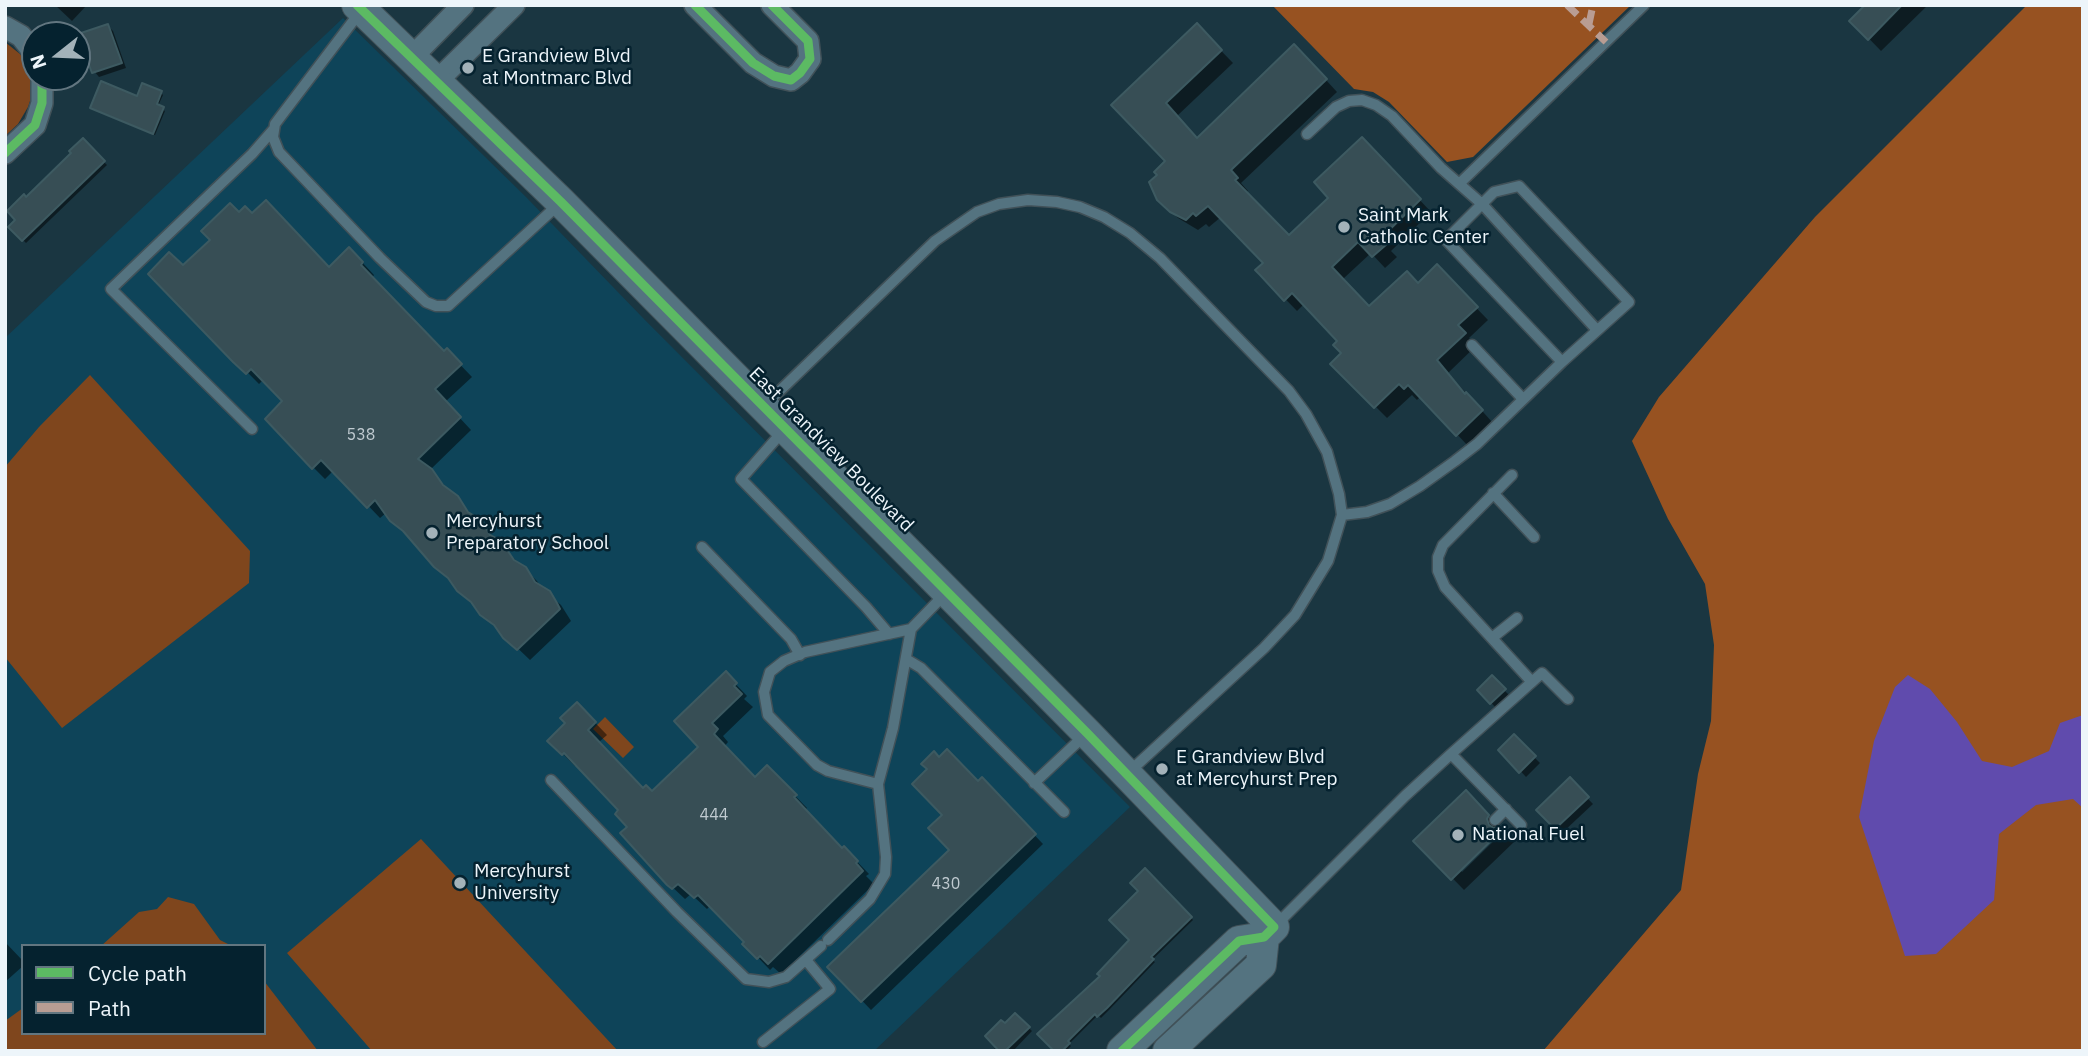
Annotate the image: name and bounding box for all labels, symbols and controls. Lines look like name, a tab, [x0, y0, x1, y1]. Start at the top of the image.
north arrow	[21, 21, 91, 91]
place label: E Grandview Blvd at Montmarc Blvd	[482, 46, 632, 90]
text: N	[24, 52, 51, 72]
marker: E Grandview Blvd at Montmarc Blvd	[460, 60, 476, 76]
place label: Saint Mark Catholic Center	[1358, 205, 1489, 249]
marker: Saint Mark Catholic Center	[1336, 219, 1352, 235]
street label: East Grandview Boulevard	[744, 363, 918, 537]
house number: 538	[347, 425, 375, 445]
place label: Mercyhurst Preparatory School	[446, 511, 609, 555]
marker: Mercyhurst Preparatory School	[424, 525, 440, 541]
place label: E Grandview Blvd at Mercyhurst Prep	[1176, 747, 1338, 791]
marker: E Grandview Blvd at Mercyhurst Prep	[1154, 761, 1170, 777]
house number: 444	[700, 805, 728, 825]
place label: National Fuel	[1472, 824, 1585, 846]
marker: National Fuel	[1450, 827, 1466, 843]
place label: Mercyhurst University	[474, 861, 570, 905]
house number: 430	[932, 874, 960, 894]
marker: Mercyhurst University	[452, 875, 468, 891]
legend	[21, 944, 266, 1035]
text: Cycle path	[88, 959, 187, 987]
text: Path	[88, 994, 131, 1022]

